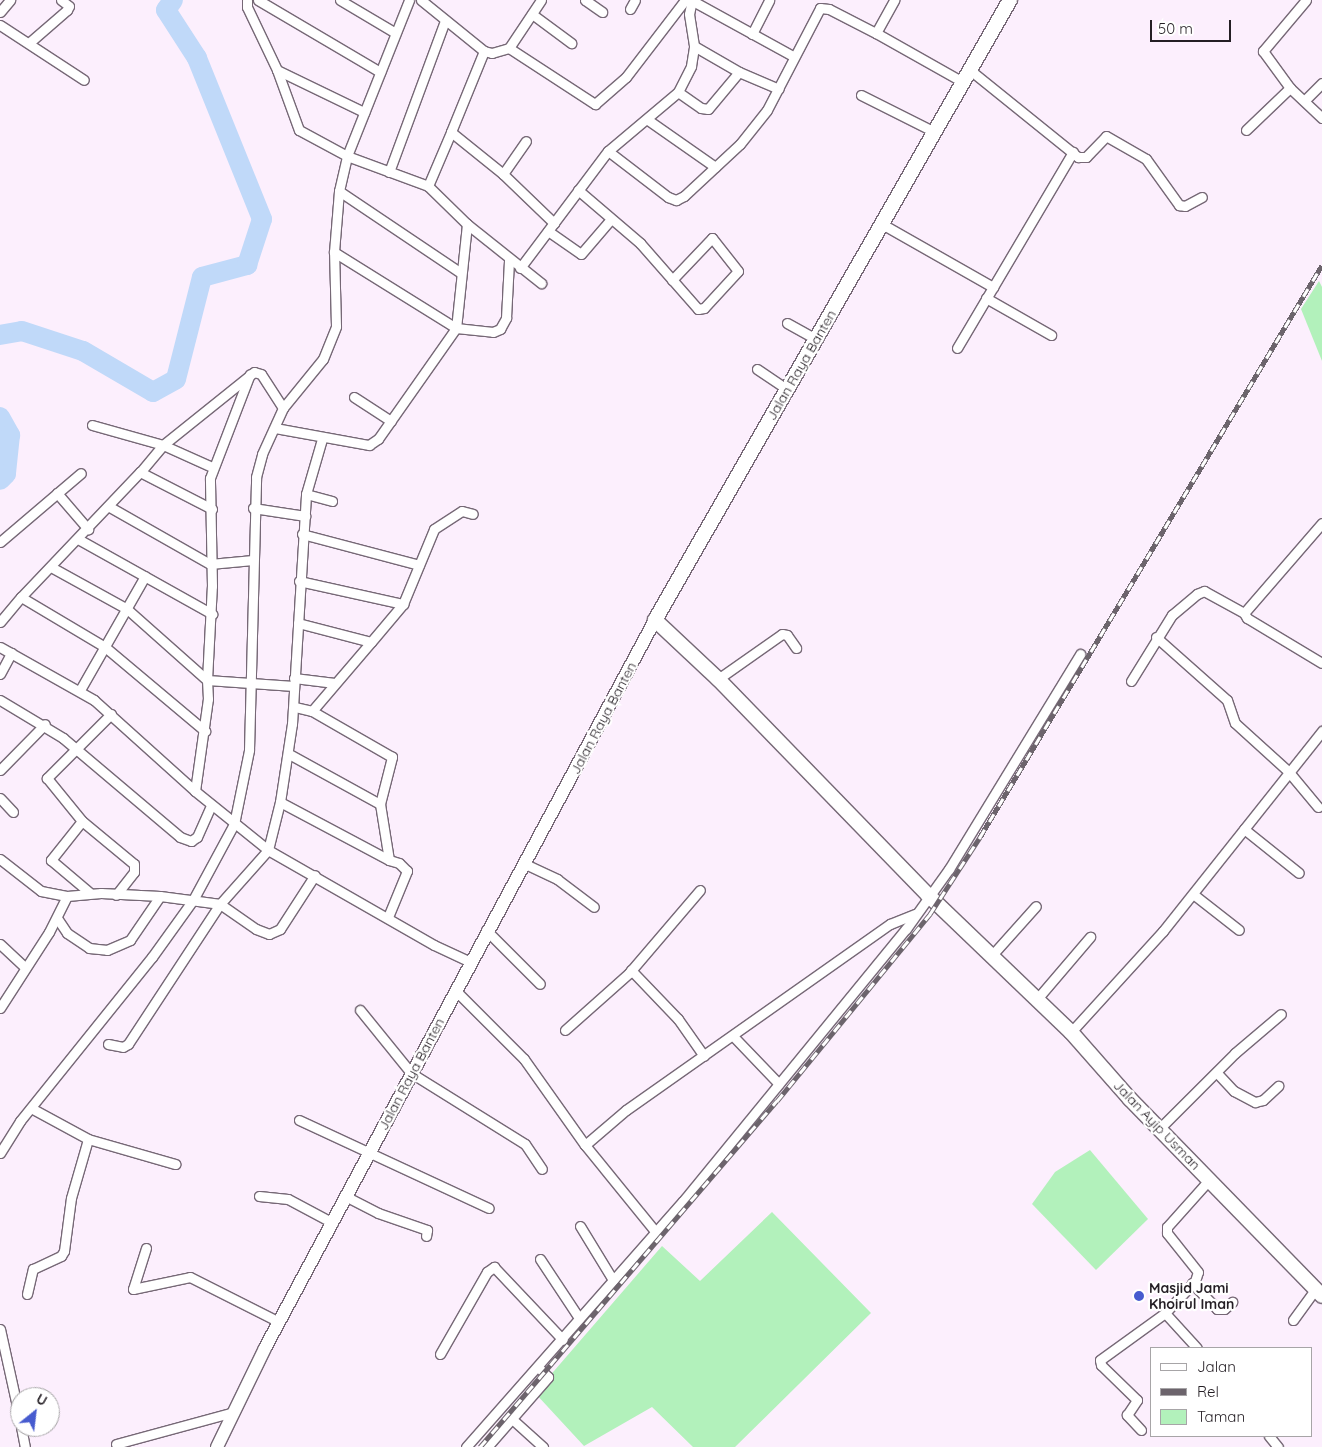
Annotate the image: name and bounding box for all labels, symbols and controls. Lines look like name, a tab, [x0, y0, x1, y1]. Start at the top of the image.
scale bar	[1152, 10, 1233, 42]
text: 50 m	[1158, 19, 1193, 38]
street label: Jalan Raya Banten	[763, 307, 839, 423]
street label: Jalan Raya Banten	[566, 659, 640, 777]
street label: Jalan Raya Banten	[374, 1015, 448, 1133]
street label: Jalan Ayip Usman	[1110, 1077, 1204, 1173]
place label: Masjid Jami Khoirul Iman	[1149, 1280, 1234, 1312]
marker: Masjid Jami Khoirul Iman	[1133, 1290, 1145, 1302]
legend	[1150, 1347, 1312, 1437]
text: Jalan	[1197, 1357, 1236, 1376]
text: Rel	[1197, 1382, 1219, 1401]
north arrow	[10, 1387, 60, 1437]
text: U	[33, 1389, 50, 1410]
text: Taman	[1197, 1407, 1245, 1426]

